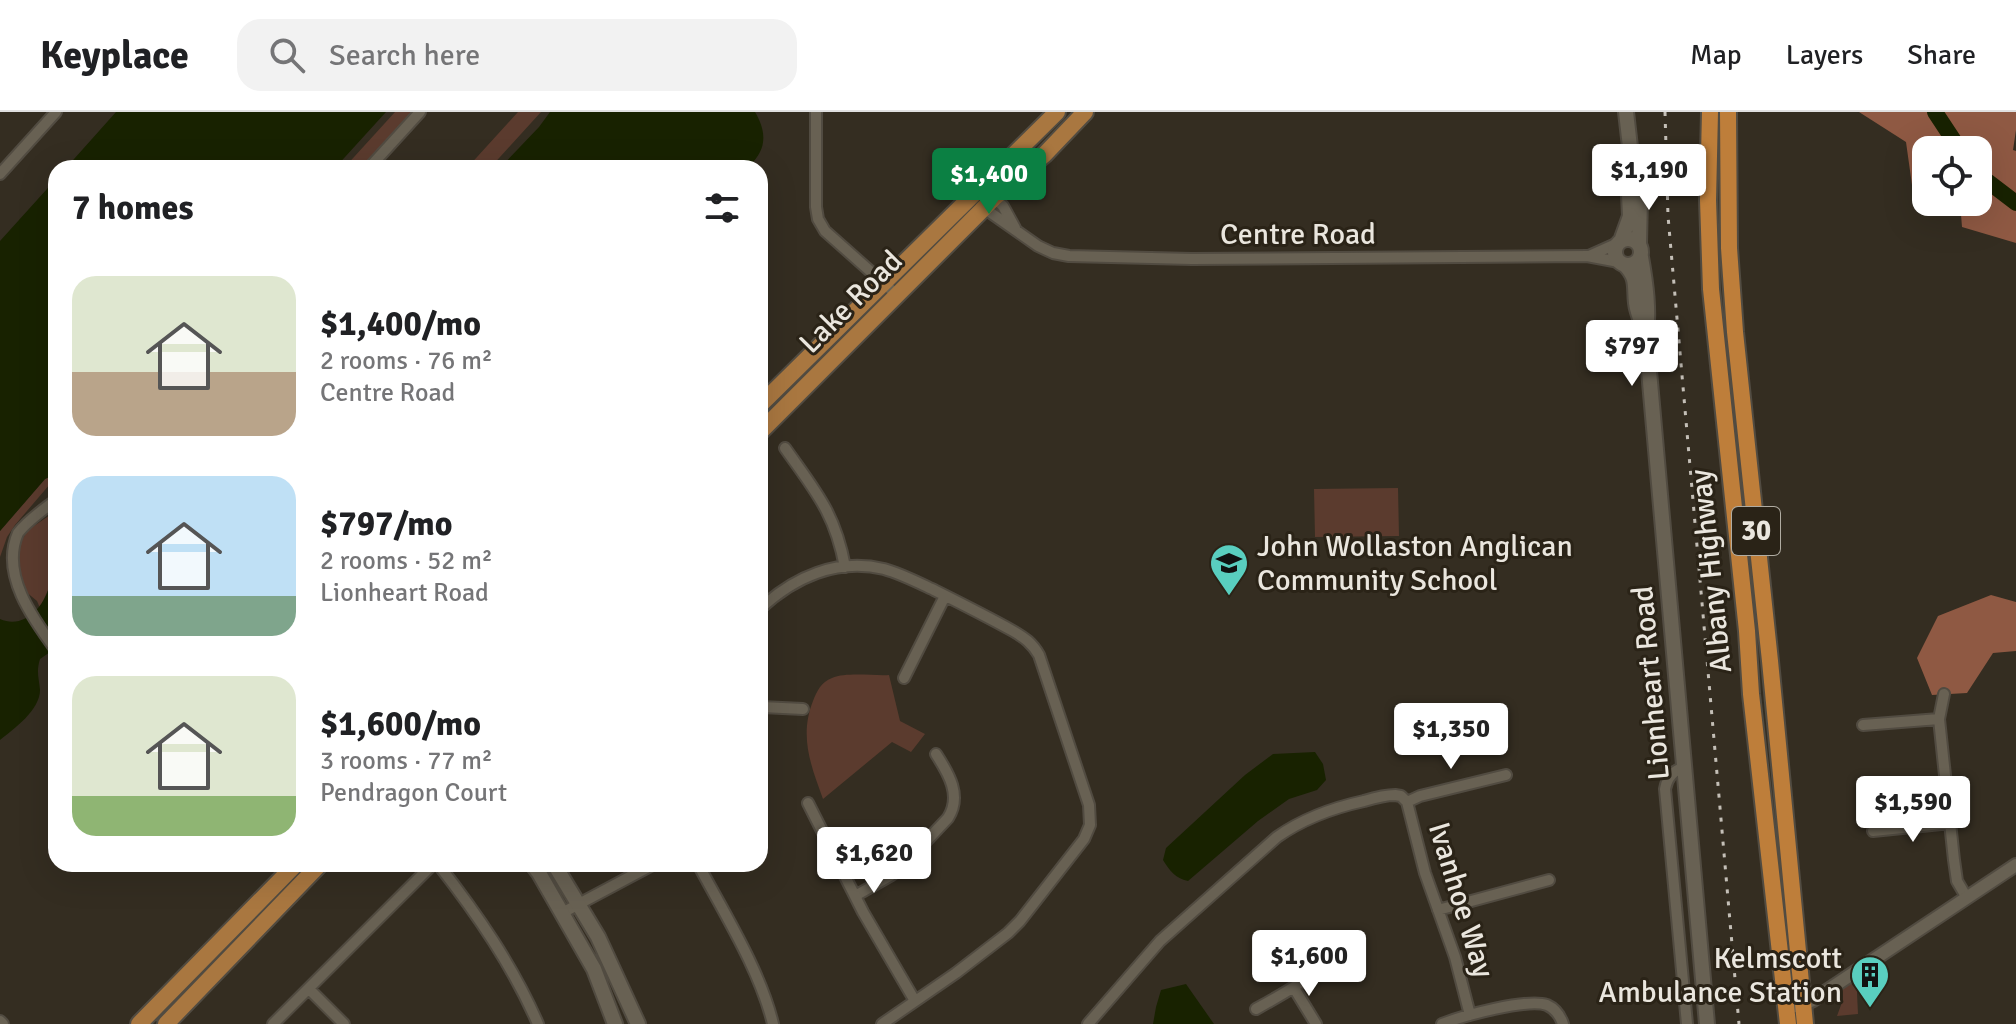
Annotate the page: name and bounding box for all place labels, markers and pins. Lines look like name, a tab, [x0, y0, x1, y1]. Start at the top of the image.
pin: $1,190	[1584, 144, 1714, 212]
pin: $1,400	[924, 148, 1054, 216]
pin: $797	[1585, 320, 1679, 388]
place label: John Wollaston Anglican Community School	[1257, 528, 1573, 599]
school or university icon: John Wollaston Anglican Community School	[1208, 542, 1250, 597]
pin: $1,350	[1386, 703, 1516, 771]
pin: $1,590	[1848, 776, 1978, 844]
pin: $1,620	[809, 827, 939, 895]
pin: $1,600	[1244, 930, 1374, 998]
place label: Kelmscott Ambulance Station	[1599, 940, 1842, 1011]
building icon: Kelmscott Ambulance Station	[1849, 954, 1891, 1009]

